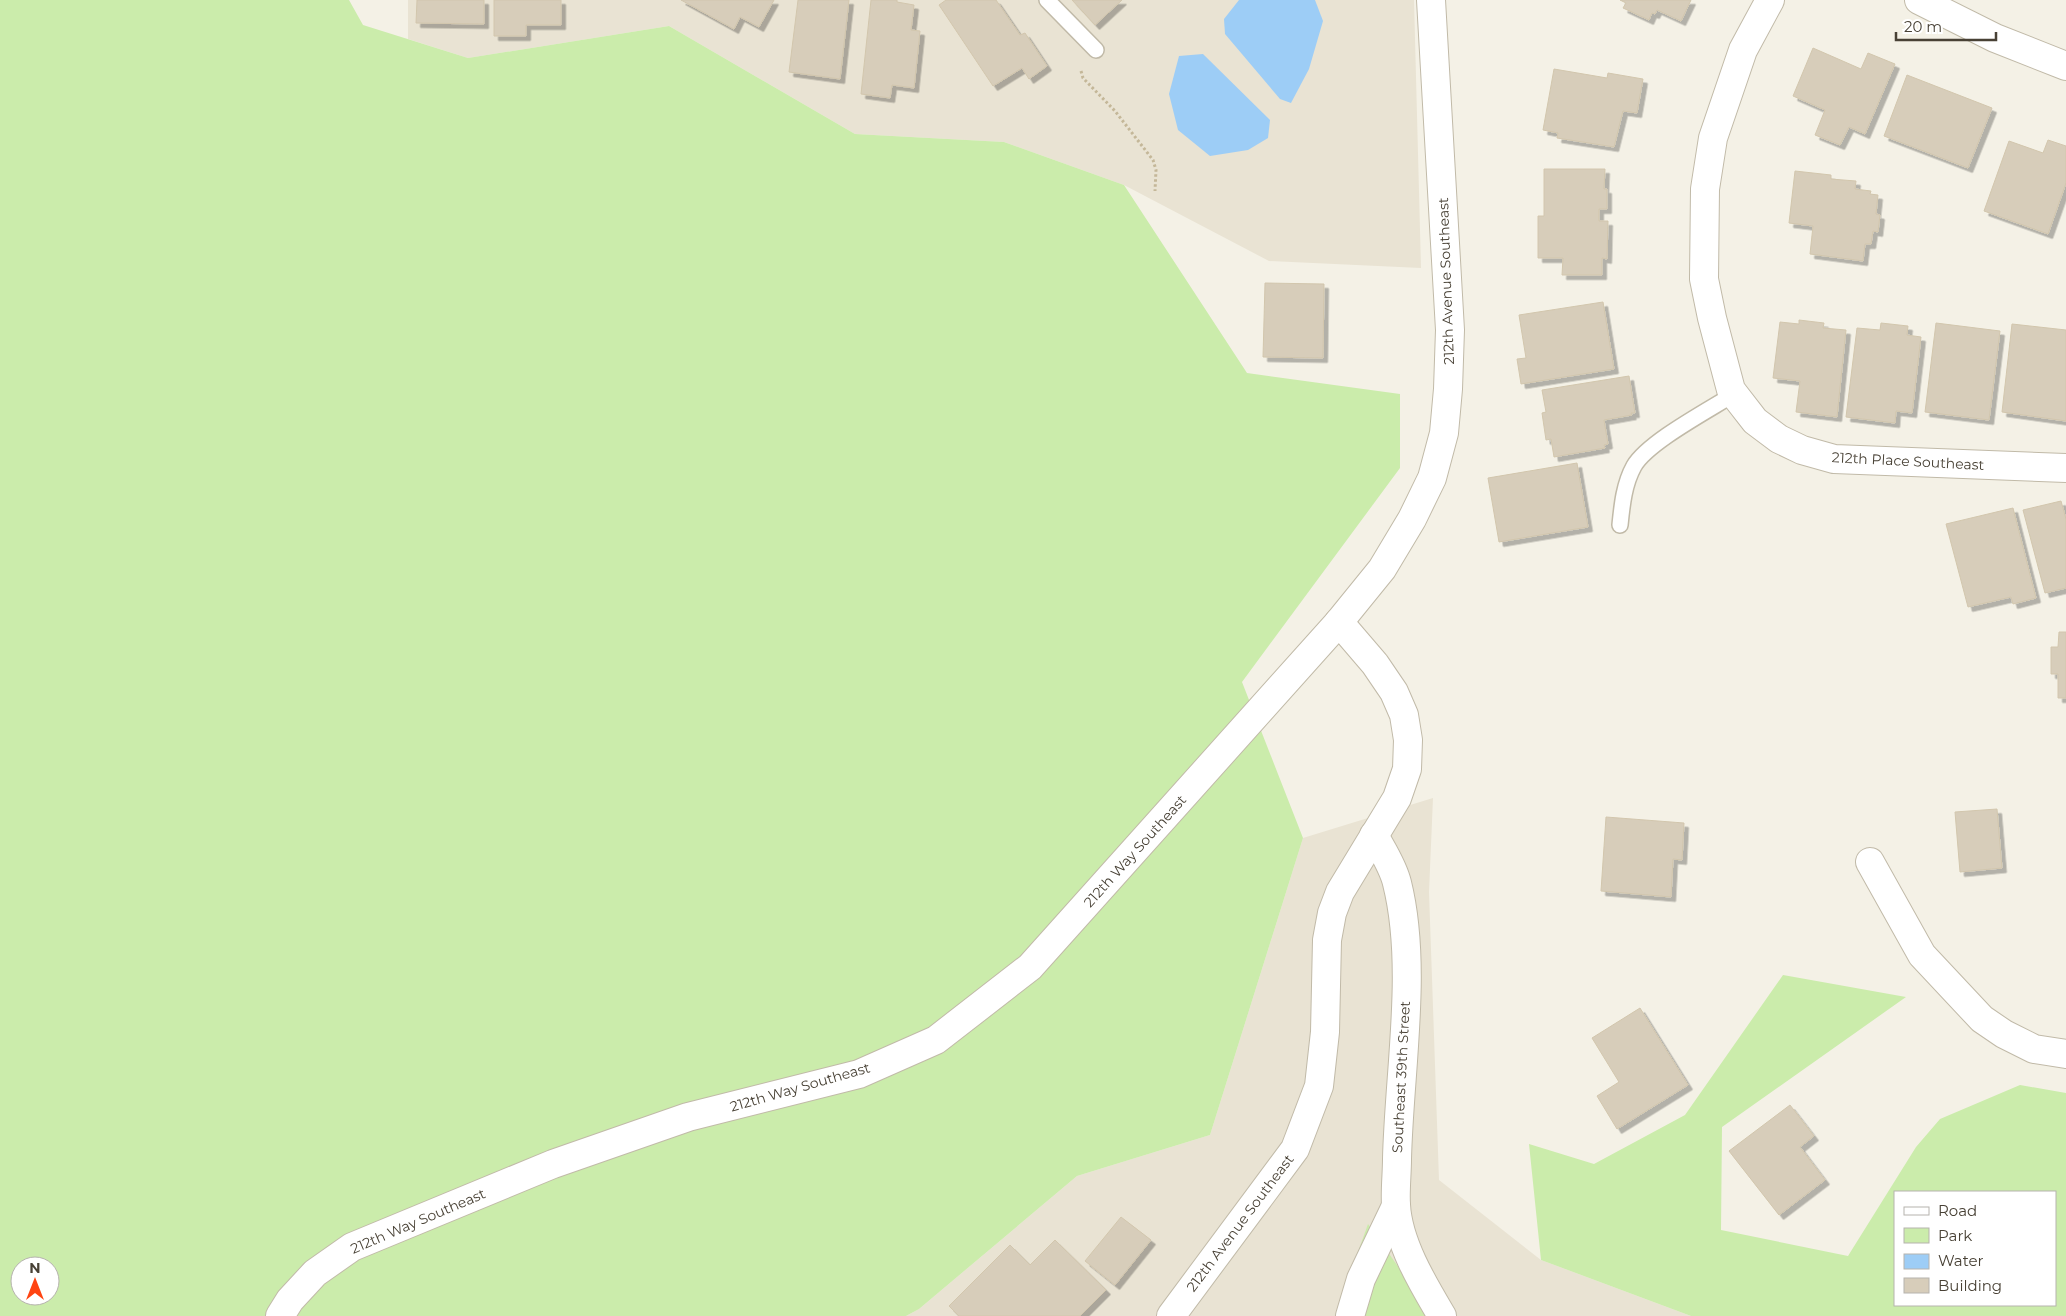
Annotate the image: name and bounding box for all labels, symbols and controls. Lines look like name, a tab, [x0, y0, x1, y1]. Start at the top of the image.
scale bar	[1896, 10, 1996, 42]
text: 20 m	[1904, 17, 1942, 36]
street label: 212th Avenue Southeast	[1434, 197, 1458, 365]
street label: 212th Place Southeast	[1831, 448, 1985, 474]
street label: 212th Way Southeast	[1080, 791, 1190, 911]
street label: Southeast 39th Street	[1388, 1000, 1414, 1154]
street label: 212th Way Southeast	[728, 1058, 872, 1116]
street label: 212th Avenue Southeast	[1182, 1151, 1298, 1295]
street label: 212th Way Southeast	[348, 1184, 488, 1258]
legend	[1894, 1191, 2056, 1306]
text: Road	[1938, 1201, 1977, 1220]
text: Park	[1938, 1226, 1972, 1245]
text: Water	[1938, 1251, 1984, 1270]
north arrow	[10, 1256, 60, 1306]
text: N	[29, 1259, 41, 1277]
text: Building	[1938, 1276, 2002, 1295]

